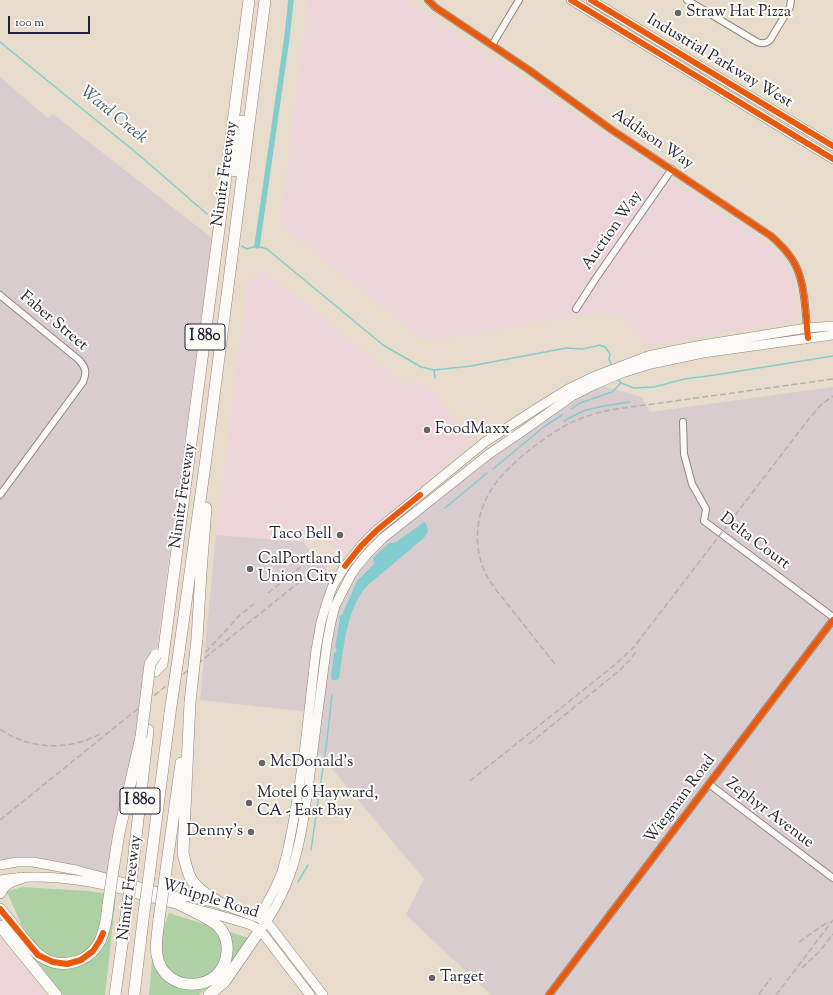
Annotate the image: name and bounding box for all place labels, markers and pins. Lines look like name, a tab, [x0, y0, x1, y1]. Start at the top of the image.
place label: Straw Hat Pizza	[686, 3, 791, 23]
marker: Straw Hat Pizza	[673, 8, 683, 18]
place label: FoodMaxx	[435, 420, 510, 440]
marker: FoodMaxx	[422, 425, 432, 435]
place label: Taco Bell	[269, 525, 332, 545]
marker: Taco Bell	[335, 530, 345, 540]
place label: CalPortland Union City	[258, 550, 341, 588]
marker: CalPortland Union City	[245, 564, 255, 574]
place label: McDonald's	[270, 753, 353, 773]
marker: McDonald's	[257, 758, 267, 768]
place label: Motel 6 Hayward, CA - East Bay	[257, 784, 378, 822]
marker: Motel 6 Hayward, CA - East Bay	[244, 798, 254, 808]
place label: Denny's	[186, 822, 243, 842]
marker: Denny's	[246, 827, 256, 837]
place label: Target	[440, 968, 484, 988]
marker: Target	[427, 973, 437, 983]

